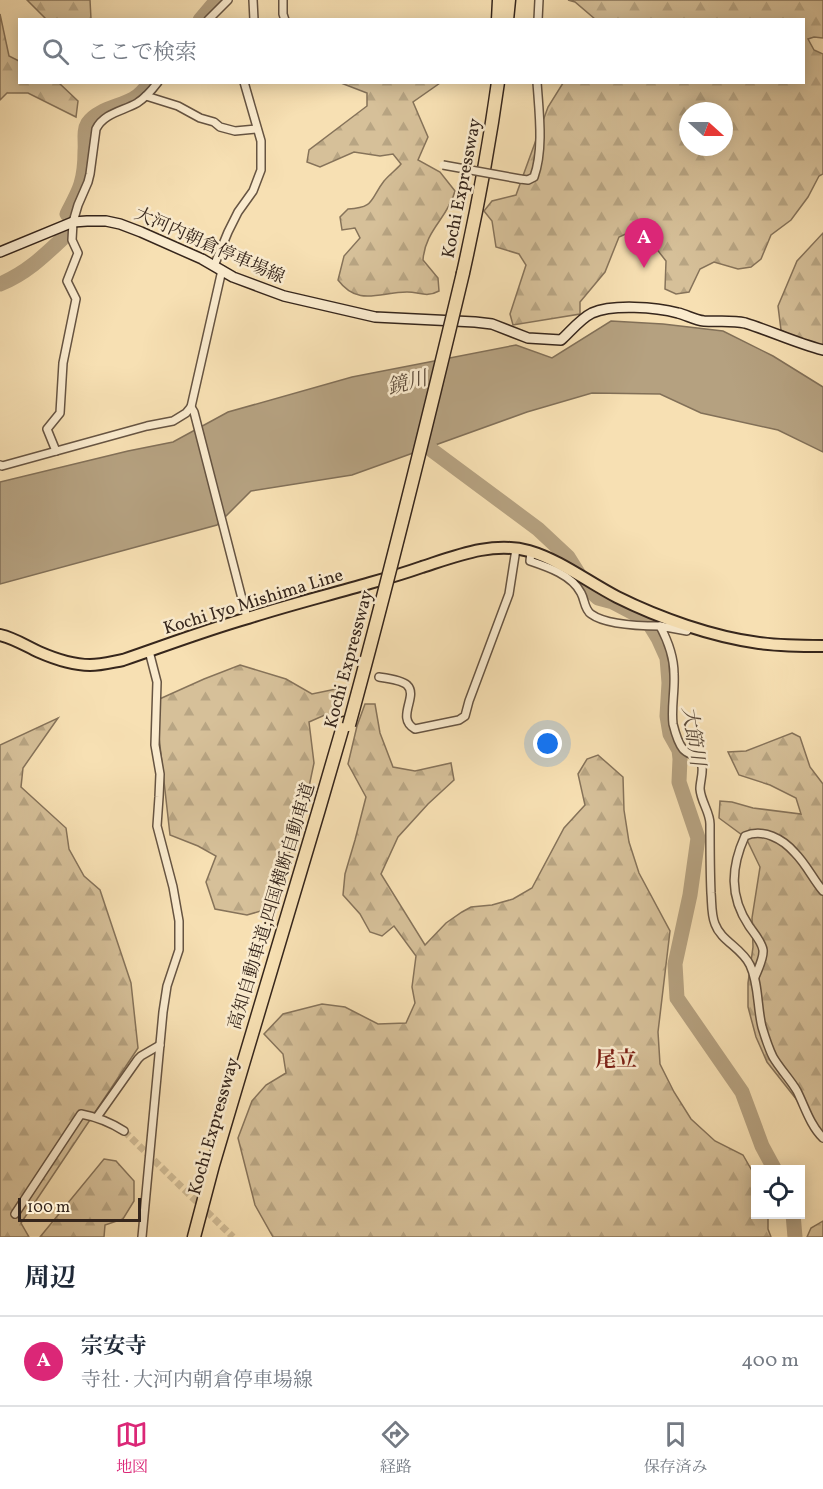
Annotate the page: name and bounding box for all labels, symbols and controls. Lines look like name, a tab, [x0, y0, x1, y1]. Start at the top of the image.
search box	[18, 18, 805, 84]
icon: search	[39, 35, 72, 68]
text: ここで検索	[87, 38, 197, 69]
north arrow	[679, 102, 733, 156]
street label: Kochi Expressway	[437, 116, 488, 260]
street label: 大河内朝倉停車場線	[130, 202, 288, 291]
pin: A	[624, 218, 664, 268]
water label: 鏡川	[385, 365, 432, 402]
street label: Kochi Iyo Mishima Line	[160, 563, 346, 642]
street label: Kochi Expressway	[319, 587, 380, 731]
water label: 大節川	[674, 704, 711, 770]
your location	[533, 729, 562, 758]
street label: 高知自動車道;四国横断自動車道	[223, 780, 322, 1033]
district label: 尾立	[595, 1046, 637, 1075]
street label: Kochi Expressway	[183, 1054, 246, 1198]
map controls	[751, 1165, 805, 1219]
button: locate	[751, 1165, 805, 1219]
scale bar	[18, 1195, 141, 1222]
text: 100 m	[27, 1197, 70, 1219]
text: 周辺	[24, 1261, 76, 1297]
text: 宗安寺	[81, 1332, 147, 1363]
text: A	[36, 1347, 51, 1375]
text: 400 m	[741, 1347, 799, 1375]
text: 寺社 · 大河内朝倉停車場線	[81, 1367, 313, 1395]
tab: 地図	[115, 1418, 148, 1479]
tab: 経路	[379, 1418, 412, 1479]
tab: 保存済み	[643, 1418, 707, 1479]

